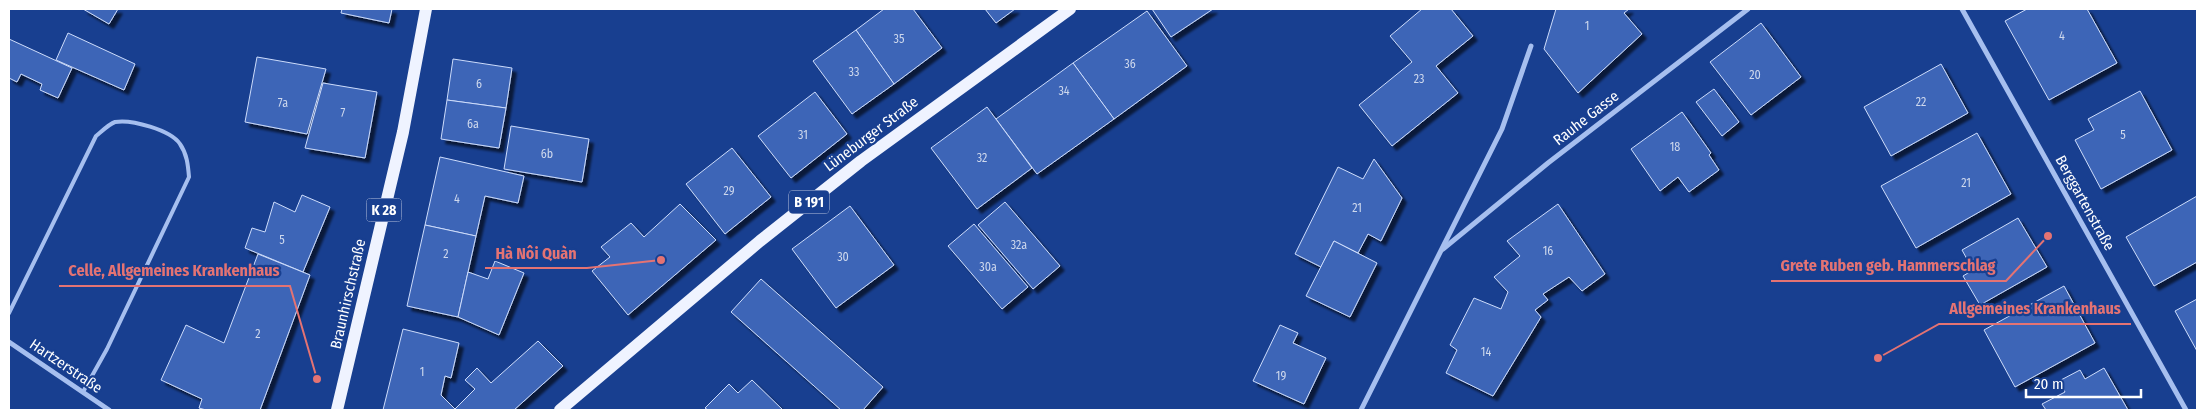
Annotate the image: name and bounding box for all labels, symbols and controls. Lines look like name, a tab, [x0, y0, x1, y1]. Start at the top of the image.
house number: 1	[1585, 19, 1589, 33]
house number: 4	[2059, 29, 2065, 43]
house number: 35	[894, 32, 905, 46]
house number: 36	[1124, 57, 1136, 71]
house number: 33	[849, 65, 859, 79]
house number: 20	[1749, 68, 1761, 82]
house number: 23	[1414, 72, 1424, 86]
house number: 6	[476, 77, 482, 91]
house number: 34	[1058, 84, 1070, 98]
street label: Rauhe Gasse	[1550, 87, 1622, 149]
street label: Lüneburger Straße	[820, 93, 922, 175]
house number: 22	[1916, 95, 1926, 109]
house number: 7a	[278, 96, 288, 110]
house number: 7	[341, 106, 346, 120]
house number: 6a	[467, 117, 479, 131]
house number: 31	[798, 128, 808, 142]
house number: 5	[2120, 128, 2126, 142]
house number: 18	[1670, 140, 1680, 154]
house number: 6b	[541, 147, 553, 161]
house number: 32	[977, 151, 987, 165]
street label: Berggartenstraße	[2051, 152, 2119, 254]
house number: 21	[1961, 176, 1971, 190]
house number: 29	[723, 184, 735, 198]
road number: B 191	[789, 190, 829, 213]
house number: 4	[454, 192, 460, 206]
road number: K 28	[366, 198, 402, 222]
house number: 21	[1352, 201, 1362, 215]
house number: 5	[279, 233, 285, 247]
street label: Braunhirschstraße	[327, 237, 369, 351]
callout: Hà Nôi Quàn	[485, 237, 587, 268]
house number: 32a	[1011, 238, 1027, 252]
text: Hà Nôi Quàn	[495, 244, 577, 263]
house number: 16	[1543, 244, 1553, 258]
house number: 2	[443, 247, 449, 261]
house number: 30	[837, 250, 849, 264]
callout: Grete Ruben geb. Hammerschlag	[1771, 250, 2006, 281]
callout: Celle, Allgemeines Krankenhaus	[59, 255, 290, 286]
text: Grete Ruben geb. Hammerschlag	[1781, 256, 1996, 275]
house number: 30a	[979, 260, 997, 274]
text: Celle, Allgemeines Krankenhaus	[68, 261, 280, 280]
callout: Allgemeines Krankenhaus	[1939, 293, 2131, 324]
text: Allgemeines Krankenhaus	[1948, 299, 2121, 318]
house number: 2	[255, 327, 261, 341]
street label: Hartzerstraße	[26, 335, 106, 397]
house number: 14	[1481, 345, 1491, 359]
house number: 1	[420, 365, 424, 379]
scale bar	[2026, 366, 2141, 398]
house number: 19	[1276, 369, 1286, 383]
text: 20 m	[2034, 375, 2064, 393]

